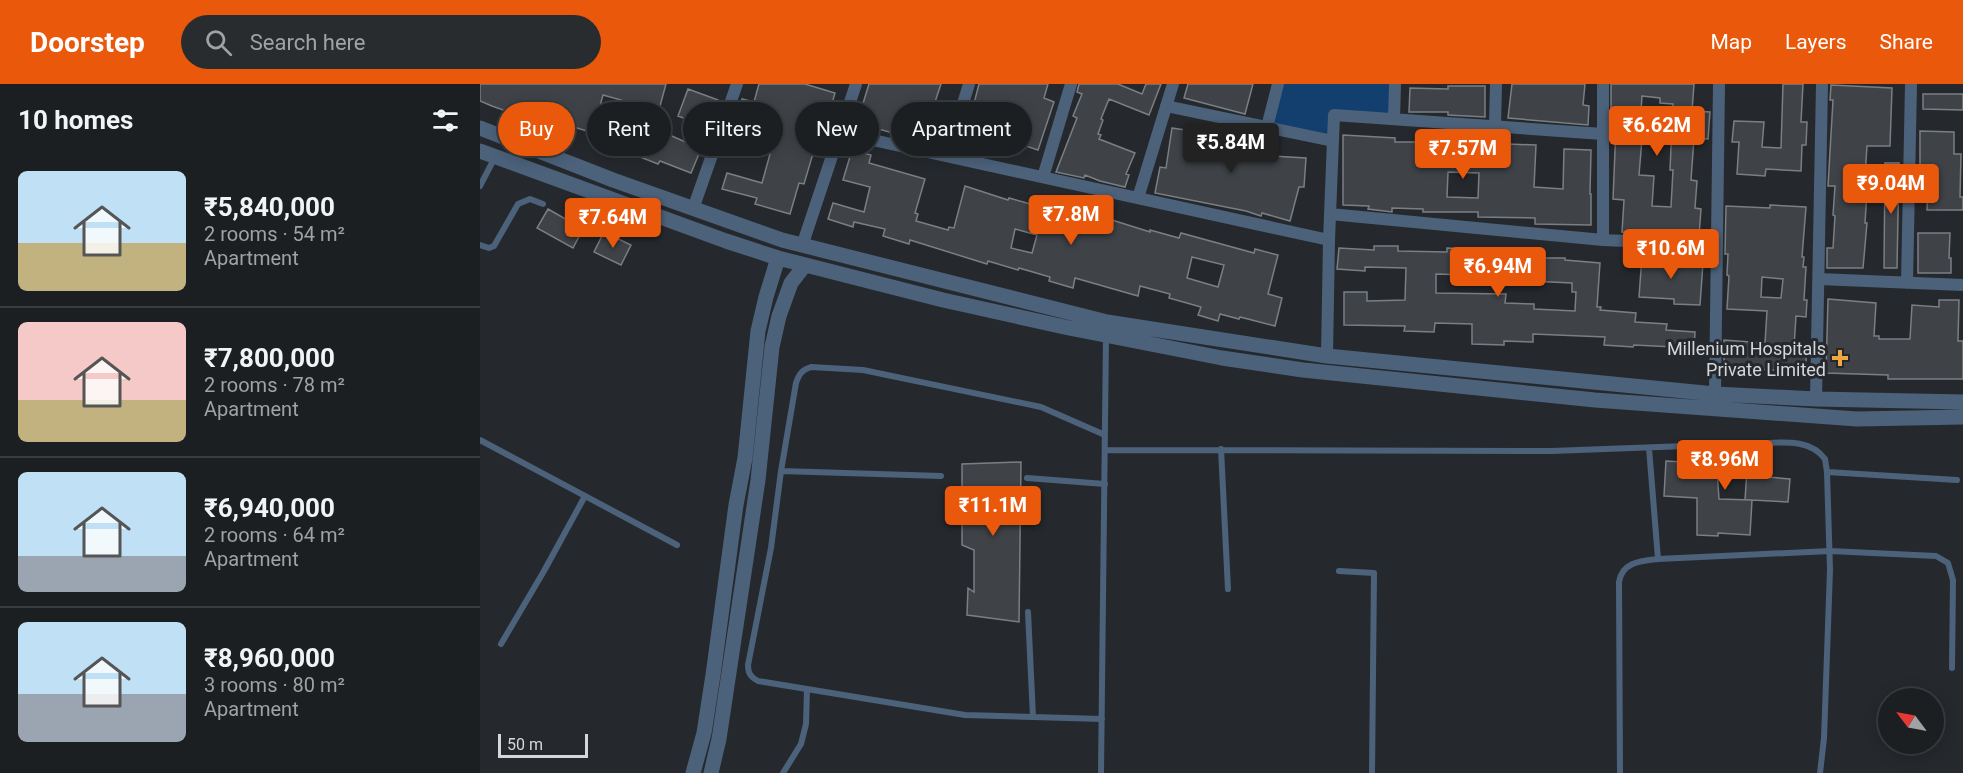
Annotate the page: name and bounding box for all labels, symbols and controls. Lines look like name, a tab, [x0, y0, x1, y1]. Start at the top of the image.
search box	[181, 15, 601, 69]
text: Doorstep	[30, 26, 145, 59]
icon: search	[202, 26, 235, 59]
text: Search here	[250, 30, 366, 55]
text: Map	[1710, 30, 1752, 54]
text: Layers	[1785, 30, 1846, 54]
text: Share	[1879, 30, 1933, 54]
chip: Buy	[498, 102, 575, 156]
chip: Rent	[587, 102, 671, 156]
chip: Filters	[683, 102, 783, 156]
chip: New	[795, 102, 879, 156]
chip: Apartment	[891, 102, 1032, 156]
icon: filters	[429, 104, 462, 137]
text: 10 homes	[18, 105, 133, 135]
pin: ₹6.62M	[1608, 106, 1706, 157]
text: ₹6.62M	[1623, 113, 1691, 137]
pin: ₹5.84M	[1182, 123, 1280, 174]
pin: ₹7.57M	[1414, 129, 1512, 180]
text: ₹5.84M	[1197, 130, 1265, 154]
text: ₹7.57M	[1429, 136, 1497, 160]
pin: ₹9.04M	[1842, 164, 1940, 215]
text: ₹9.04M	[1857, 171, 1925, 195]
text: ₹5,840,000	[204, 192, 335, 222]
icon: home	[66, 195, 138, 267]
pin: ₹7.8M	[1029, 195, 1113, 246]
pin: ₹7.64M	[564, 198, 662, 249]
text: ₹7.8M	[1043, 202, 1099, 226]
text: ₹7.64M	[579, 205, 647, 229]
text: 2 rooms · 54 m²	[204, 222, 345, 246]
pin: ₹10.6M	[1622, 229, 1720, 280]
text: ₹10.6M	[1637, 236, 1705, 260]
text: Apartment	[204, 246, 299, 270]
pin: ₹6.94M	[1449, 247, 1547, 298]
text: ₹6.94M	[1464, 254, 1532, 278]
place label: Millenium Hospitals Private Limited	[1667, 338, 1826, 380]
text: ₹7,800,000	[204, 343, 335, 373]
icon: home	[66, 346, 138, 418]
marker: Millenium Hospitals Private Limited	[1831, 349, 1849, 367]
text: 2 rooms · 78 m²	[204, 373, 345, 397]
text: Apartment	[204, 397, 299, 421]
pin: ₹8.96M	[1676, 440, 1774, 491]
text: ₹8.96M	[1691, 447, 1759, 471]
pin: ₹11.1M	[944, 486, 1042, 537]
text: ₹6,940,000	[204, 493, 335, 523]
text: ₹11.1M	[959, 493, 1027, 517]
icon: home	[66, 496, 138, 568]
text: 2 rooms · 64 m²	[204, 523, 345, 547]
text: Apartment	[204, 547, 299, 571]
text: ₹8,960,000	[204, 643, 335, 673]
icon: home	[66, 646, 138, 718]
text: 3 rooms · 80 m²	[204, 673, 345, 697]
north arrow	[1878, 688, 1944, 754]
map controls	[1878, 688, 1944, 754]
text: Apartment	[204, 697, 299, 721]
scale bar	[498, 731, 588, 758]
text: 50 m	[507, 735, 543, 754]

